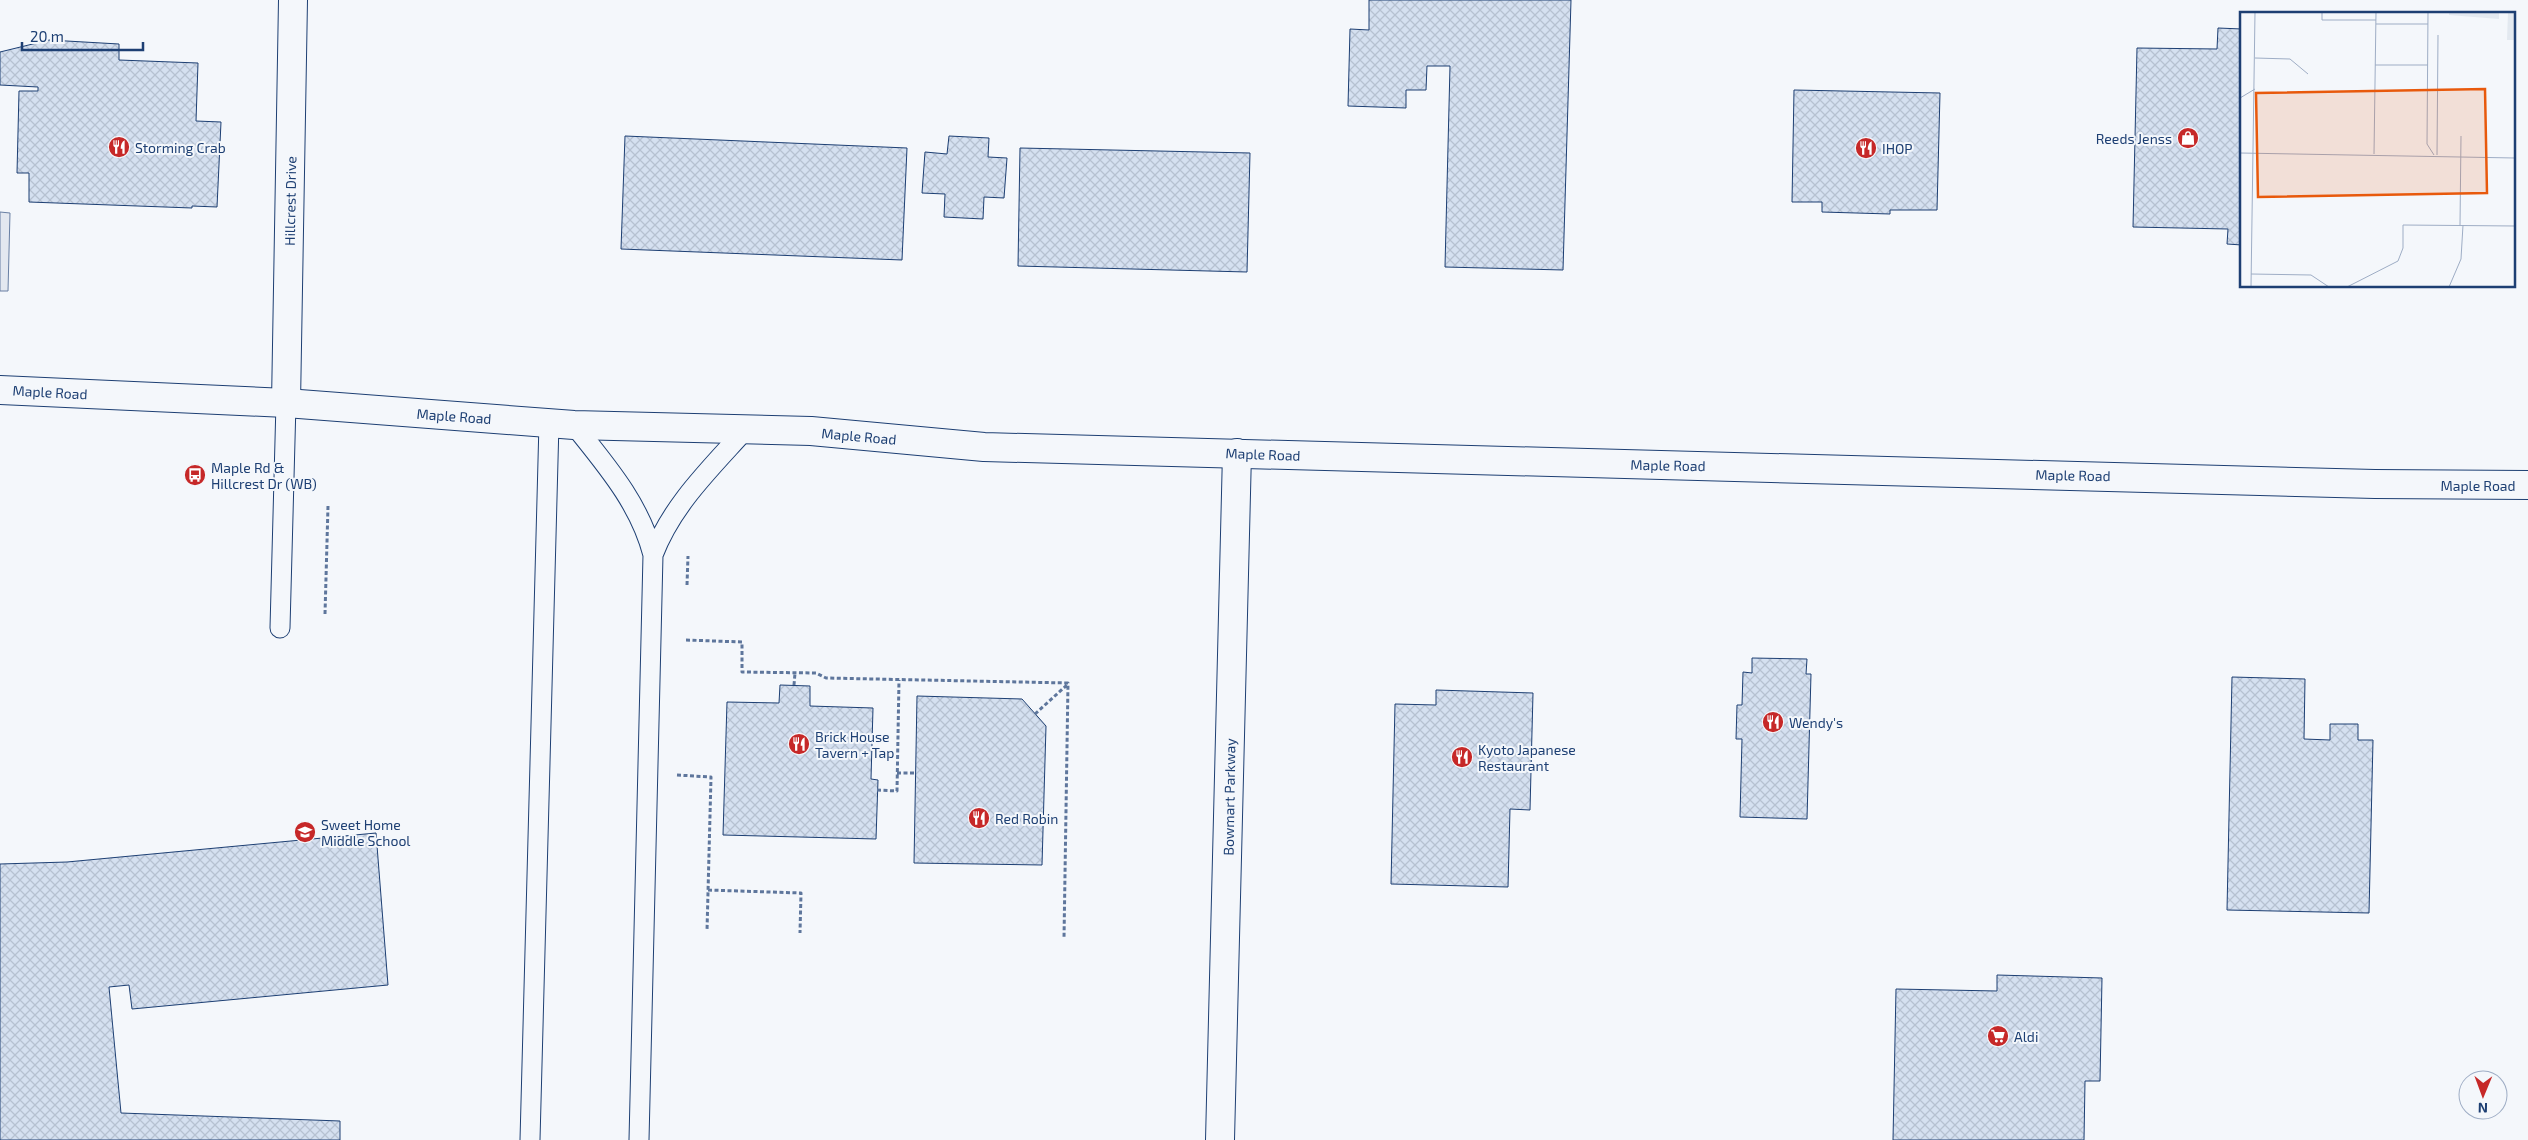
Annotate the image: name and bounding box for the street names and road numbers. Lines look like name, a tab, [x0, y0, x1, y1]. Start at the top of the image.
street label: Hillcrest Drive	[281, 156, 299, 246]
street label: Maple Road	[12, 382, 88, 402]
street label: Maple Road	[416, 405, 492, 427]
street label: Maple Road	[821, 424, 897, 448]
street label: Maple Road	[1225, 444, 1301, 464]
street label: Maple Road	[1630, 456, 1706, 474]
street label: Maple Road	[2035, 466, 2111, 484]
street label: Maple Road	[2440, 477, 2516, 494]
street label: Bowmart Parkway	[1219, 738, 1239, 856]

